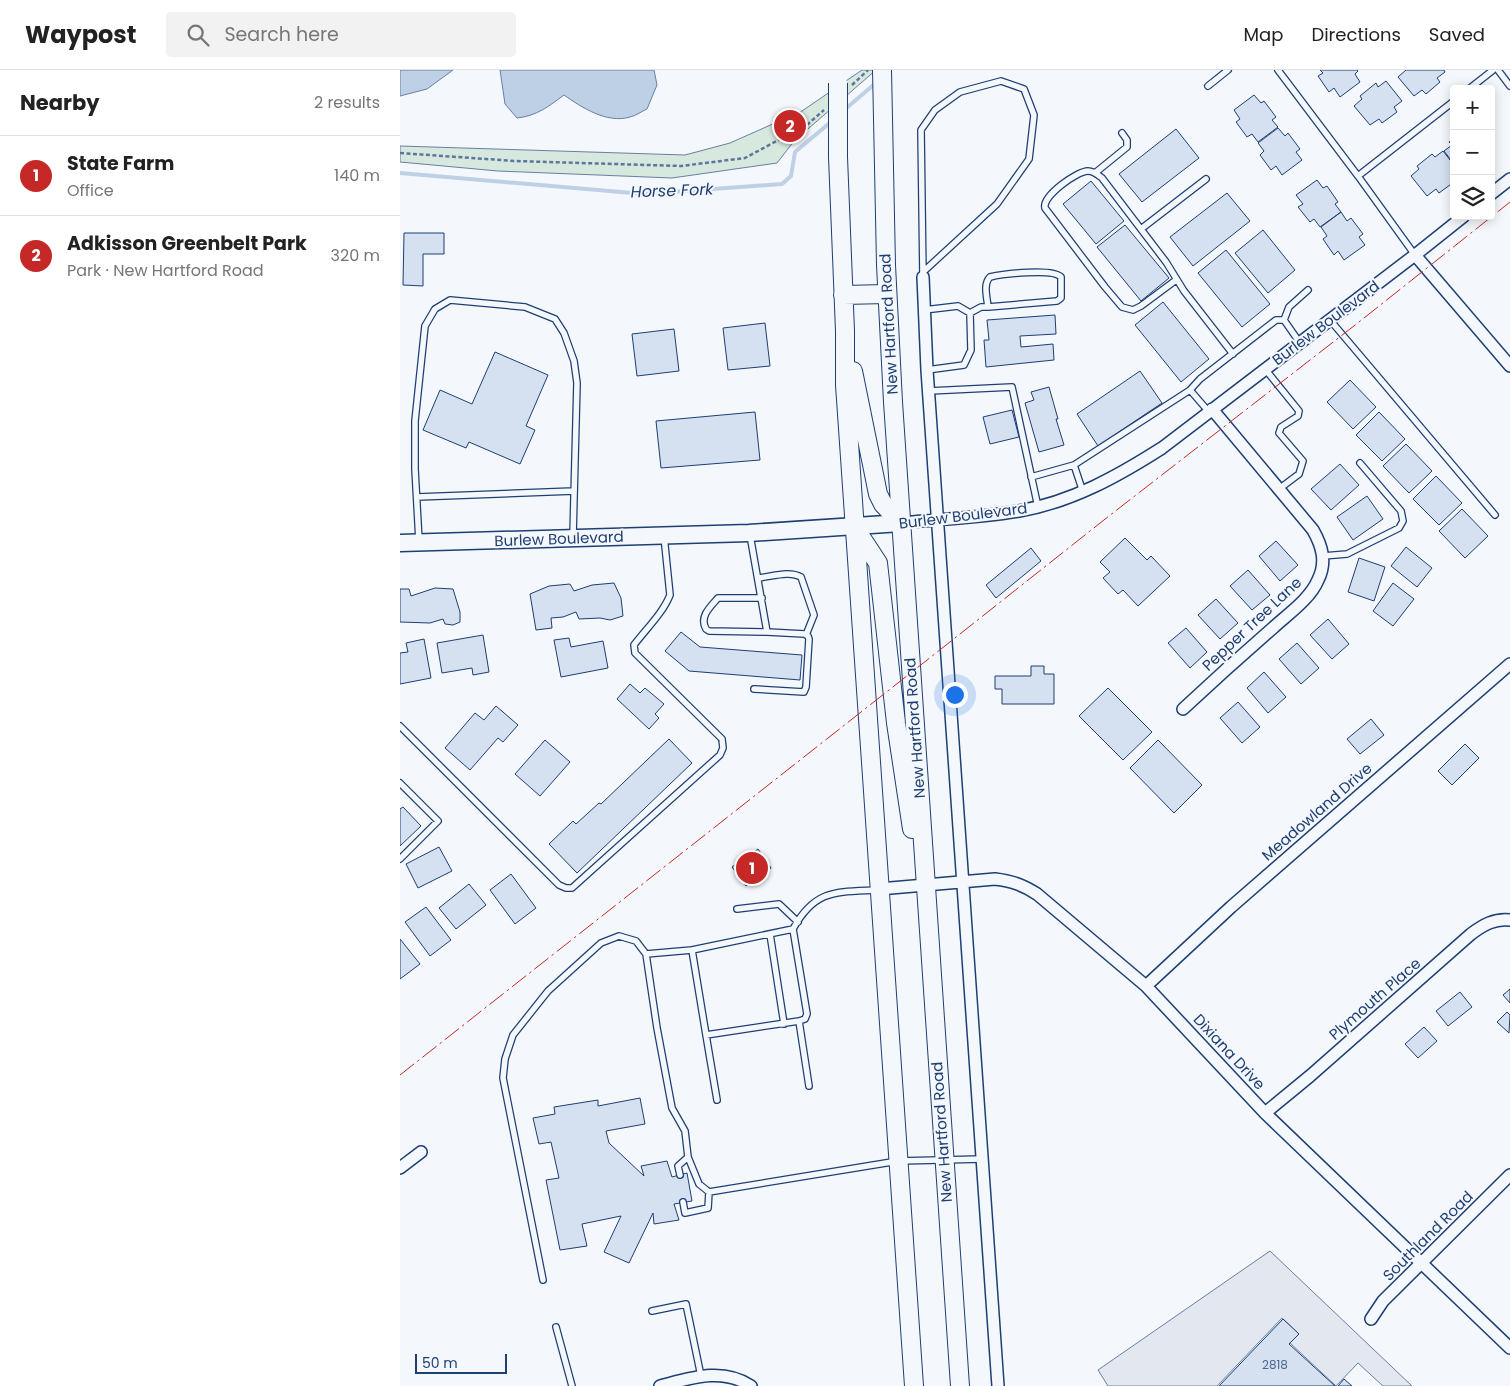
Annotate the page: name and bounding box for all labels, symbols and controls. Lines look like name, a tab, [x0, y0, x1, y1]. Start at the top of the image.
search box	[166, 12, 516, 57]
text: Waypost	[25, 18, 136, 51]
icon: search	[184, 21, 212, 49]
text: Search here	[224, 21, 339, 48]
text: Map	[1244, 22, 1283, 47]
text: Directions	[1311, 22, 1401, 47]
text: Saved	[1429, 22, 1485, 47]
map controls	[1450, 85, 1495, 220]
button: +	[1450, 85, 1495, 130]
text: Nearby	[20, 88, 100, 117]
text: 2 results	[314, 91, 380, 114]
pin: 2	[774, 107, 806, 145]
button: −	[1450, 130, 1495, 175]
text: State Farm	[67, 150, 174, 177]
text: 1	[33, 164, 39, 187]
text: 140 m	[334, 164, 380, 187]
button: layers	[1450, 175, 1495, 220]
water label: Horse Fork	[630, 178, 715, 203]
text: Office	[67, 179, 114, 202]
text: Adkisson Greenbelt Park	[67, 230, 307, 257]
text: 2	[31, 244, 41, 267]
text: 320 m	[331, 244, 380, 267]
street label: New Hartford Road	[874, 253, 903, 395]
text: Park · New Hartford Road	[67, 259, 264, 282]
street label: Burlew Boulevard	[1268, 275, 1384, 370]
street label: Burlew Boulevard	[897, 497, 1028, 534]
street label: Burlew Boulevard	[494, 526, 624, 551]
street label: Pepper Tree Lane	[1197, 572, 1306, 675]
street label: New Hartford Road	[899, 657, 930, 799]
your location	[942, 682, 968, 708]
street label: Meadowland Drive	[1257, 758, 1376, 865]
pin: 1	[736, 849, 768, 887]
street label: Plymouth Place	[1324, 953, 1425, 1044]
street label: Dixiana Drive	[1189, 1009, 1270, 1094]
street label: New Hartford Road	[926, 1061, 957, 1203]
street label: Southland Road	[1378, 1186, 1477, 1285]
scale bar	[415, 1351, 508, 1374]
text: 50 m	[422, 1353, 458, 1373]
house number: 2818	[1262, 1356, 1288, 1373]

